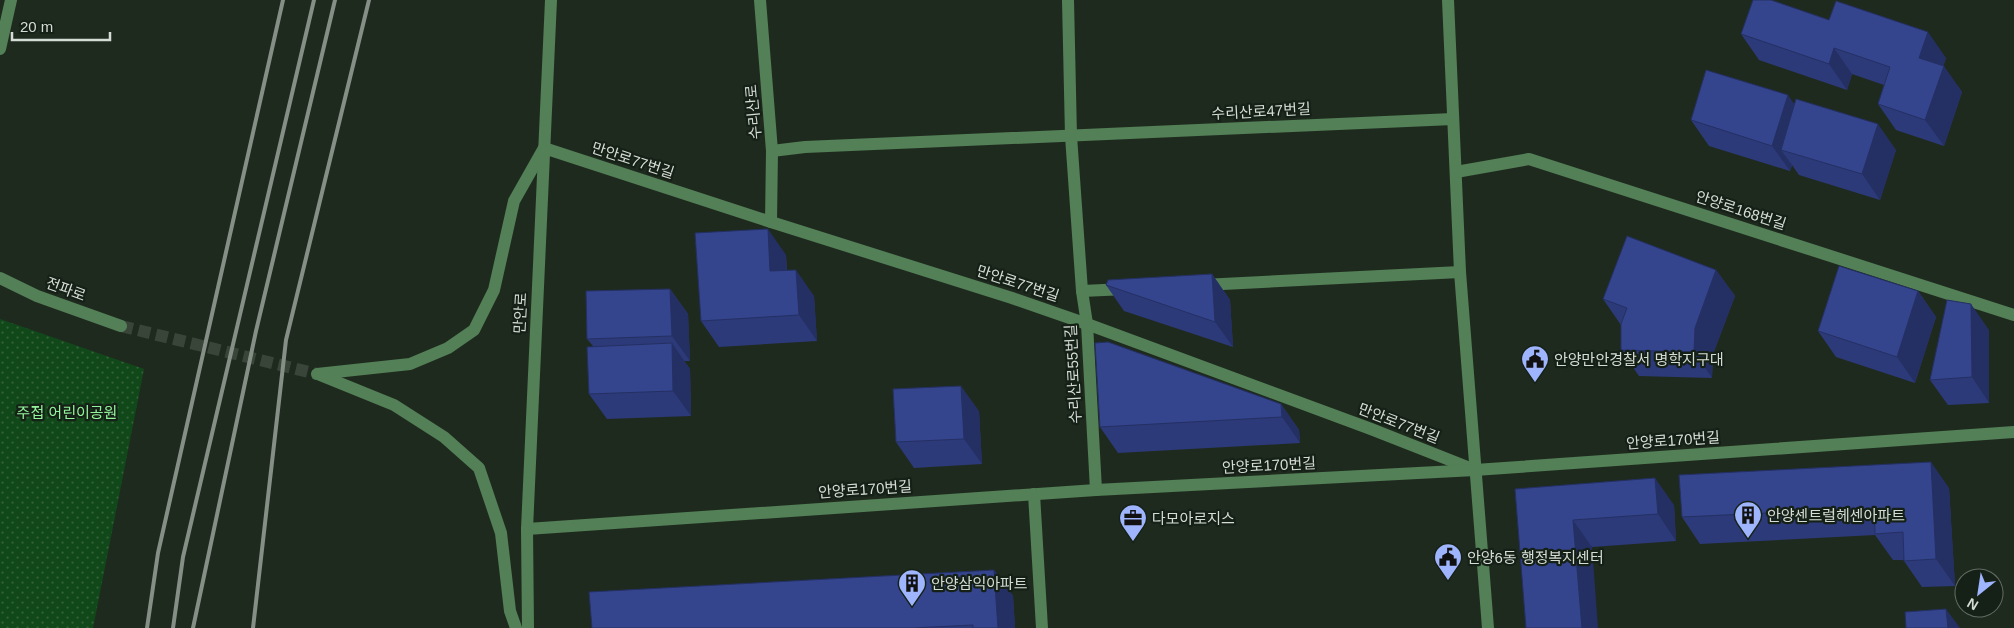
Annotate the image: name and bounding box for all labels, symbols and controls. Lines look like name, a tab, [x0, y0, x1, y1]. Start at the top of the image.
scale bar	[12, 10, 110, 42]
text: 20 m	[20, 18, 53, 35]
street label: 수리산로	[742, 84, 764, 140]
street label: 수리산로47번길	[1211, 100, 1311, 122]
street label: 만안로77번길	[590, 139, 676, 181]
street label: 안양로168번길	[1694, 187, 1788, 233]
street label: 만안로77번길	[975, 262, 1061, 304]
street label: 전파로	[44, 274, 88, 304]
street label: 만안로	[510, 292, 530, 334]
street label: 수리산로55번길	[1062, 324, 1084, 424]
public building icon: 안양만안경찰서 명학지구대	[1520, 344, 1550, 383]
place label: 안양만안경찰서 명학지구대	[1554, 351, 1724, 368]
street label: 만안로77번길	[1356, 400, 1442, 446]
park label: 주접 어린이공원	[17, 404, 117, 421]
street label: 안양로170번길	[1626, 428, 1720, 452]
street label: 안양로170번길	[1222, 454, 1316, 476]
street label: 안양로170번길	[818, 477, 912, 501]
building icon: 안양센트럴헤센아파트	[1733, 500, 1763, 539]
office icon: 다모아로지스	[1118, 503, 1148, 542]
place label: 안양센트럴헤센아파트	[1767, 507, 1905, 524]
place label: 다모아로지스	[1152, 510, 1235, 527]
public building icon: 안양6동 행정복지센터	[1433, 542, 1463, 581]
place label: 안양6동 행정복지센터	[1467, 549, 1604, 566]
building icon: 안양삼익아파트	[897, 568, 927, 607]
north arrow	[1954, 568, 2004, 618]
place label: 안양삼익아파트	[931, 575, 1028, 592]
text: N	[1964, 595, 1981, 614]

